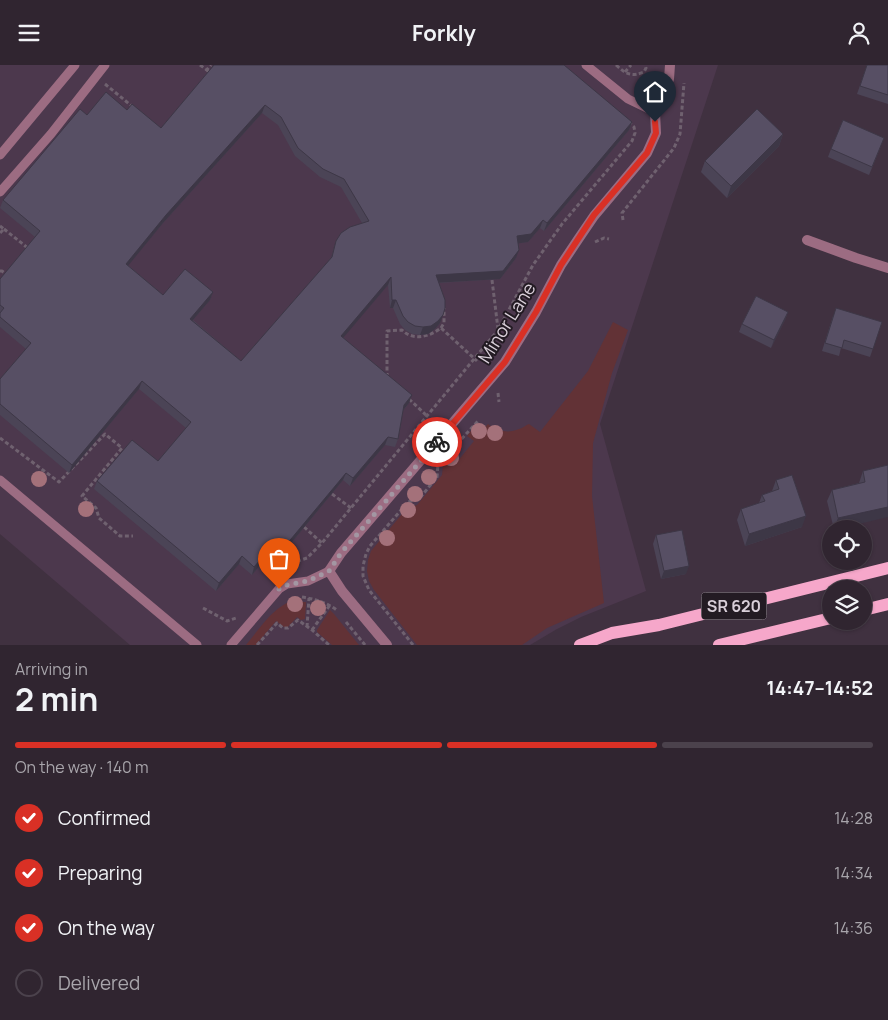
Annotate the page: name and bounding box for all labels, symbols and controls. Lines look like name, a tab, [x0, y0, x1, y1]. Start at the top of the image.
text: Forkly	[412, 18, 476, 48]
icon: menu	[15, 19, 43, 47]
icon: person	[845, 19, 873, 47]
pin	[634, 71, 676, 122]
icon: home	[641, 78, 669, 106]
street label: Minor Lane	[472, 278, 540, 367]
courier	[412, 417, 462, 467]
icon: bike	[423, 428, 451, 456]
map controls	[822, 520, 872, 630]
button: locate	[822, 520, 872, 570]
pin	[258, 538, 300, 589]
icon: bag	[265, 545, 293, 573]
button: layers	[822, 580, 872, 630]
road number: SR 620	[702, 593, 766, 619]
text: Arriving in	[15, 658, 88, 680]
text: 14:47–14:52	[766, 675, 873, 701]
text: 2 min	[15, 677, 98, 721]
text: On the way · 140 m	[15, 756, 149, 778]
icon: check	[15, 804, 43, 832]
text: Confirmed	[58, 805, 151, 831]
text: 14:28	[834, 807, 873, 829]
icon: check	[15, 859, 43, 887]
text: Preparing	[58, 860, 143, 886]
text: 14:34	[834, 862, 873, 884]
icon: check	[15, 914, 43, 942]
text: On the way	[58, 915, 155, 941]
text: 14:36	[834, 917, 873, 939]
text: Delivered	[58, 970, 140, 996]

